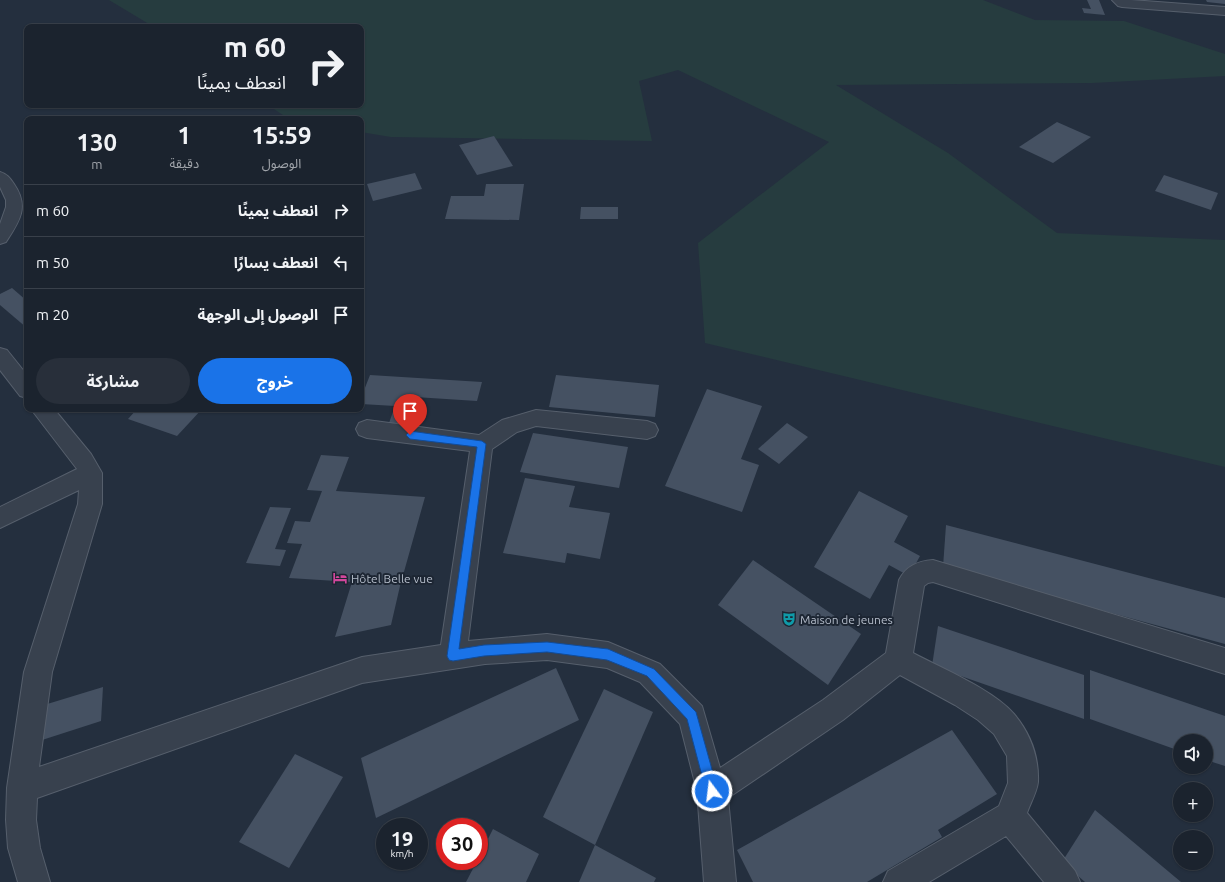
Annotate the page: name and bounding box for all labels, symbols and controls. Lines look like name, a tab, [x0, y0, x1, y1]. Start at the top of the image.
text: 60 m	[224, 31, 286, 62]
icon: right	[300, 40, 352, 92]
text: انعطف يمينًا	[197, 72, 286, 92]
text: 1	[178, 122, 191, 149]
text: 15:59	[252, 122, 312, 149]
text: 130	[76, 129, 117, 156]
text: دقيقة	[169, 156, 199, 170]
text: الوصول	[262, 156, 301, 170]
text: m	[91, 157, 102, 171]
icon: right	[330, 200, 352, 222]
text: 60 m	[36, 202, 69, 219]
text: انعطف يمينًا	[238, 202, 318, 219]
icon: left	[330, 252, 352, 274]
text: 50 m	[36, 254, 69, 271]
text: انعطف يسارًا	[234, 254, 318, 271]
icon: arrive	[330, 304, 352, 326]
text: 20 m	[36, 306, 69, 323]
text: الوصول إلى الوجهة	[198, 306, 318, 323]
button: مشاركة	[36, 358, 190, 404]
button: خروج	[198, 358, 352, 404]
pin	[393, 394, 427, 435]
icon: arrive	[399, 400, 421, 422]
hotel icon: Hôtel Belle vue	[332, 570, 348, 586]
place label: Hôtel Belle vue	[351, 572, 433, 585]
theatre icon: Maison de jeunes	[781, 611, 797, 627]
place label: Maison de jeunes	[800, 613, 893, 626]
map controls	[1173, 734, 1213, 870]
button: sound	[1173, 734, 1213, 774]
position arrow	[691, 770, 733, 812]
button: +	[1173, 782, 1213, 822]
speed limit sign: 30	[436, 818, 488, 870]
text: 19	[391, 827, 413, 850]
button: −	[1173, 830, 1213, 870]
text: km/h	[390, 848, 414, 859]

